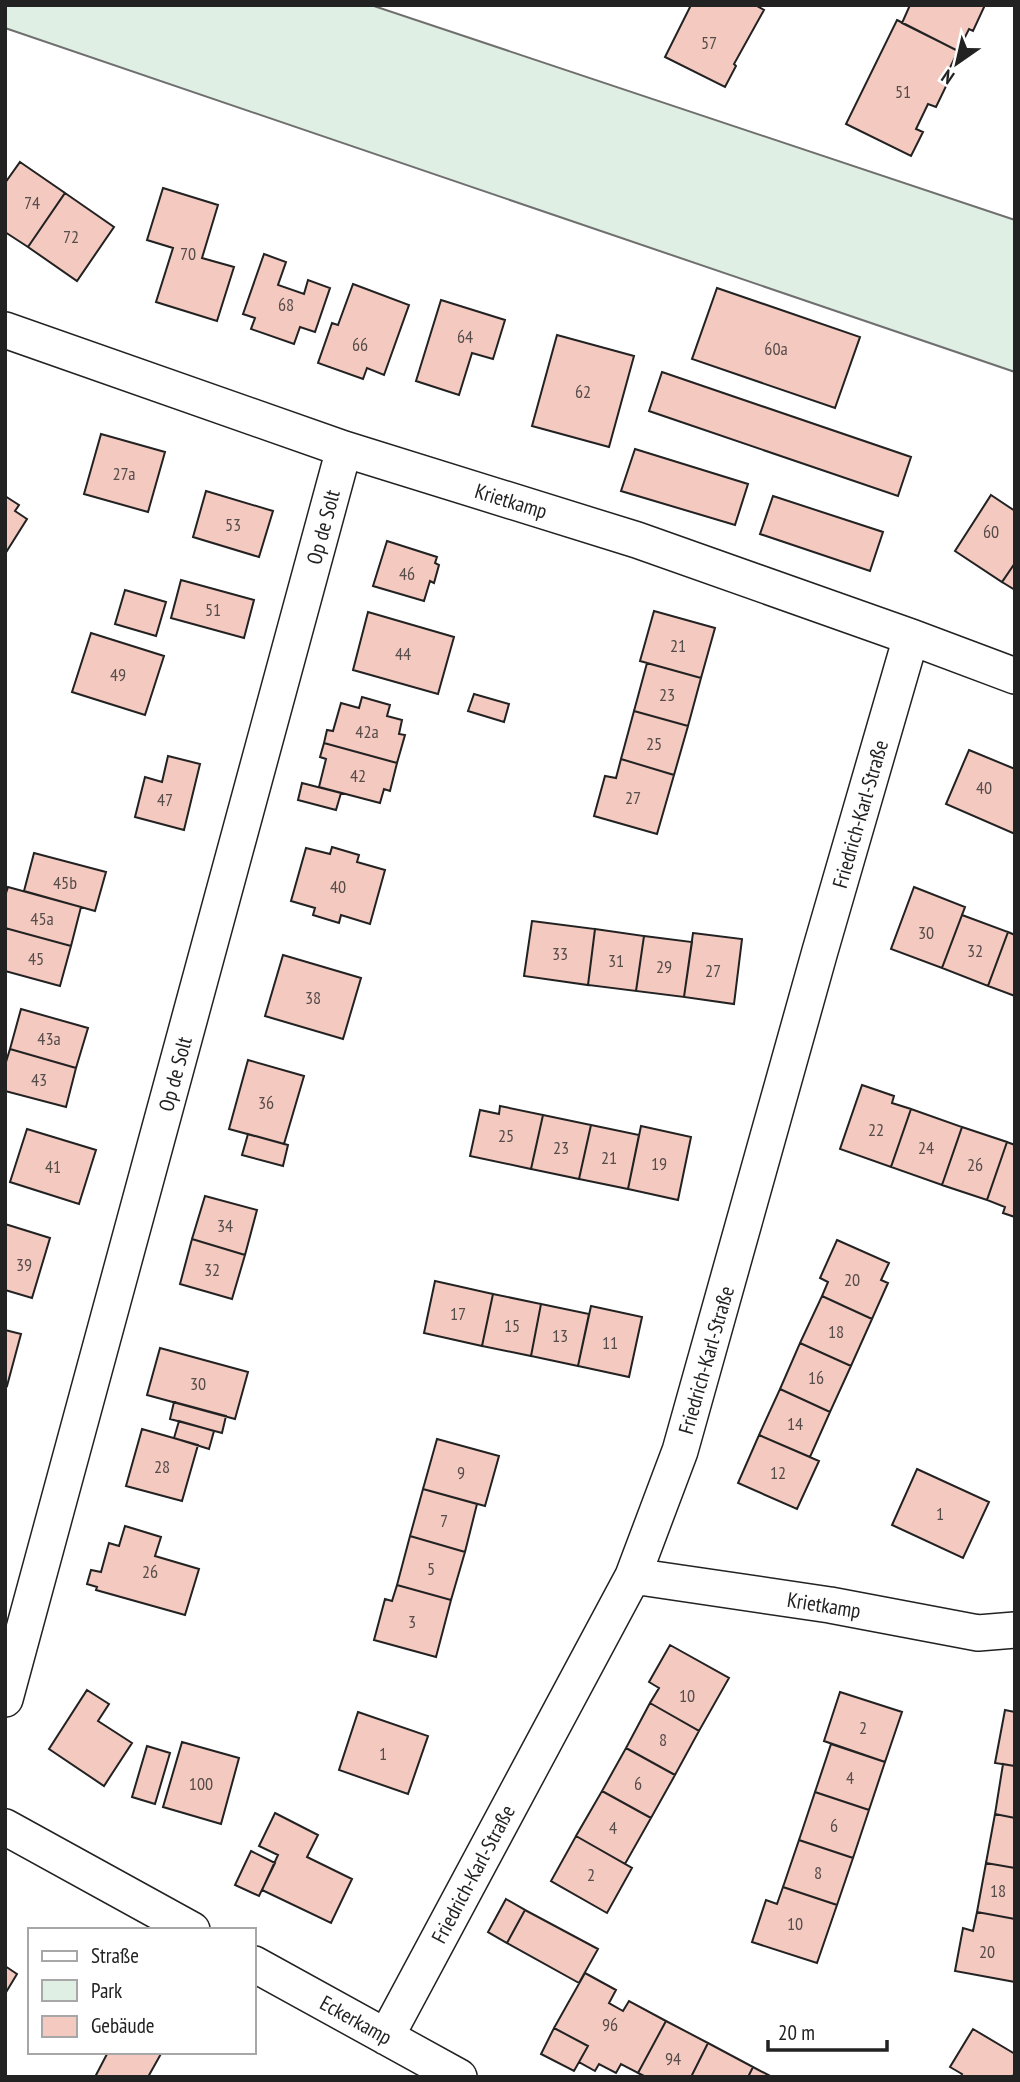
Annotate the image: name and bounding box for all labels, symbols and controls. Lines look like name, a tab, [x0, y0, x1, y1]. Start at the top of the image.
north arrow	[922, 28, 992, 98]
house number: 57	[701, 31, 717, 54]
text: N	[937, 64, 958, 90]
house number: 51	[895, 80, 911, 103]
house number: 74	[24, 191, 40, 214]
house number: 72	[63, 225, 79, 248]
house number: 70	[180, 242, 196, 265]
house number: 68	[278, 293, 294, 316]
house number: 64	[457, 325, 473, 348]
house number: 66	[352, 333, 368, 356]
house number: 60a	[764, 337, 788, 360]
house number: 62	[575, 380, 591, 403]
house number: 27a	[112, 462, 136, 485]
street label: Krietkamp	[472, 477, 550, 525]
street label: Op de Solt	[300, 487, 346, 567]
house number: 53	[225, 513, 241, 536]
house number: 60	[983, 520, 999, 543]
house number: 46	[399, 562, 415, 585]
house number: 51	[205, 598, 221, 621]
house number: 21	[670, 634, 686, 657]
house number: 44	[395, 642, 411, 665]
house number: 49	[110, 663, 126, 686]
house number: 23	[659, 683, 675, 706]
house number: 42a	[355, 720, 379, 743]
house number: 25	[646, 732, 662, 755]
street label: Friedrich-Karl-Straße	[826, 737, 894, 891]
house number: 42	[350, 764, 366, 787]
house number: 40	[976, 776, 992, 799]
house number: 27	[625, 786, 641, 809]
house number: 47	[157, 788, 173, 811]
house number: 45b	[53, 871, 77, 894]
house number: 40	[330, 875, 346, 898]
house number: 45a	[30, 907, 54, 930]
house number: 30	[918, 921, 934, 944]
house number: 32	[967, 939, 983, 962]
house number: 33	[552, 942, 568, 965]
house number: 45	[28, 947, 44, 970]
house number: 31	[608, 949, 624, 972]
house number: 29	[656, 955, 672, 978]
house number: 27	[705, 959, 721, 982]
house number: 38	[305, 986, 321, 1009]
house number: 43a	[37, 1027, 61, 1050]
street label: Op de Solt	[152, 1034, 198, 1114]
house number: 43	[31, 1068, 47, 1091]
house number: 36	[258, 1091, 274, 1114]
house number: 22	[868, 1118, 884, 1141]
house number: 25	[498, 1124, 514, 1147]
house number: 23	[553, 1136, 569, 1159]
house number: 24	[918, 1136, 934, 1159]
house number: 21	[601, 1146, 617, 1169]
house number: 19	[651, 1152, 667, 1175]
house number: 26	[967, 1153, 983, 1176]
house number: 41	[45, 1155, 61, 1178]
house number: 34	[217, 1214, 233, 1237]
house number: 39	[16, 1253, 32, 1276]
house number: 32	[204, 1258, 220, 1281]
house number: 20	[844, 1268, 860, 1291]
street label: Friedrich-Karl-Straße	[672, 1283, 740, 1437]
house number: 17	[450, 1302, 466, 1325]
house number: 15	[504, 1314, 520, 1337]
house number: 18	[828, 1320, 844, 1343]
house number: 13	[552, 1324, 568, 1347]
house number: 11	[602, 1331, 618, 1354]
house number: 16	[808, 1366, 824, 1389]
house number: 30	[190, 1372, 206, 1395]
house number: 14	[787, 1412, 803, 1435]
house number: 28	[154, 1455, 170, 1478]
house number: 9	[457, 1461, 465, 1484]
house number: 12	[770, 1461, 786, 1484]
house number: 1	[936, 1502, 944, 1525]
house number: 7	[440, 1509, 448, 1532]
house number: 5	[427, 1557, 435, 1580]
house number: 26	[142, 1560, 158, 1583]
street label: Krietkamp	[785, 1586, 863, 1624]
house number: 3	[408, 1610, 416, 1633]
house number: 10	[679, 1684, 695, 1707]
house number: 2	[859, 1716, 867, 1739]
house number: 8	[659, 1728, 667, 1751]
house number: 1	[379, 1742, 387, 1765]
house number: 4	[846, 1766, 854, 1789]
house number: 100	[189, 1772, 213, 1795]
house number: 6	[634, 1772, 642, 1795]
street label: Friedrich-Karl-Straße	[425, 1800, 521, 1948]
house number: 6	[830, 1814, 838, 1837]
house number: 4	[609, 1816, 617, 1839]
house number: 8	[814, 1861, 822, 1884]
house number: 2	[587, 1863, 595, 1886]
house number: 18	[990, 1879, 1006, 1902]
house number: 10	[787, 1912, 803, 1935]
legend	[28, 1928, 256, 2054]
house number: 20	[979, 1940, 995, 1963]
text: Straße	[91, 1942, 139, 1969]
text: Park	[91, 1977, 122, 2004]
street label: Eckerkamp	[315, 1989, 397, 2051]
scale bar	[768, 2008, 887, 2052]
text: Gebäude	[91, 2012, 154, 2039]
house number: 96	[602, 2013, 618, 2036]
text: 20 m	[778, 2019, 815, 2046]
house number: 94	[665, 2047, 681, 2070]

